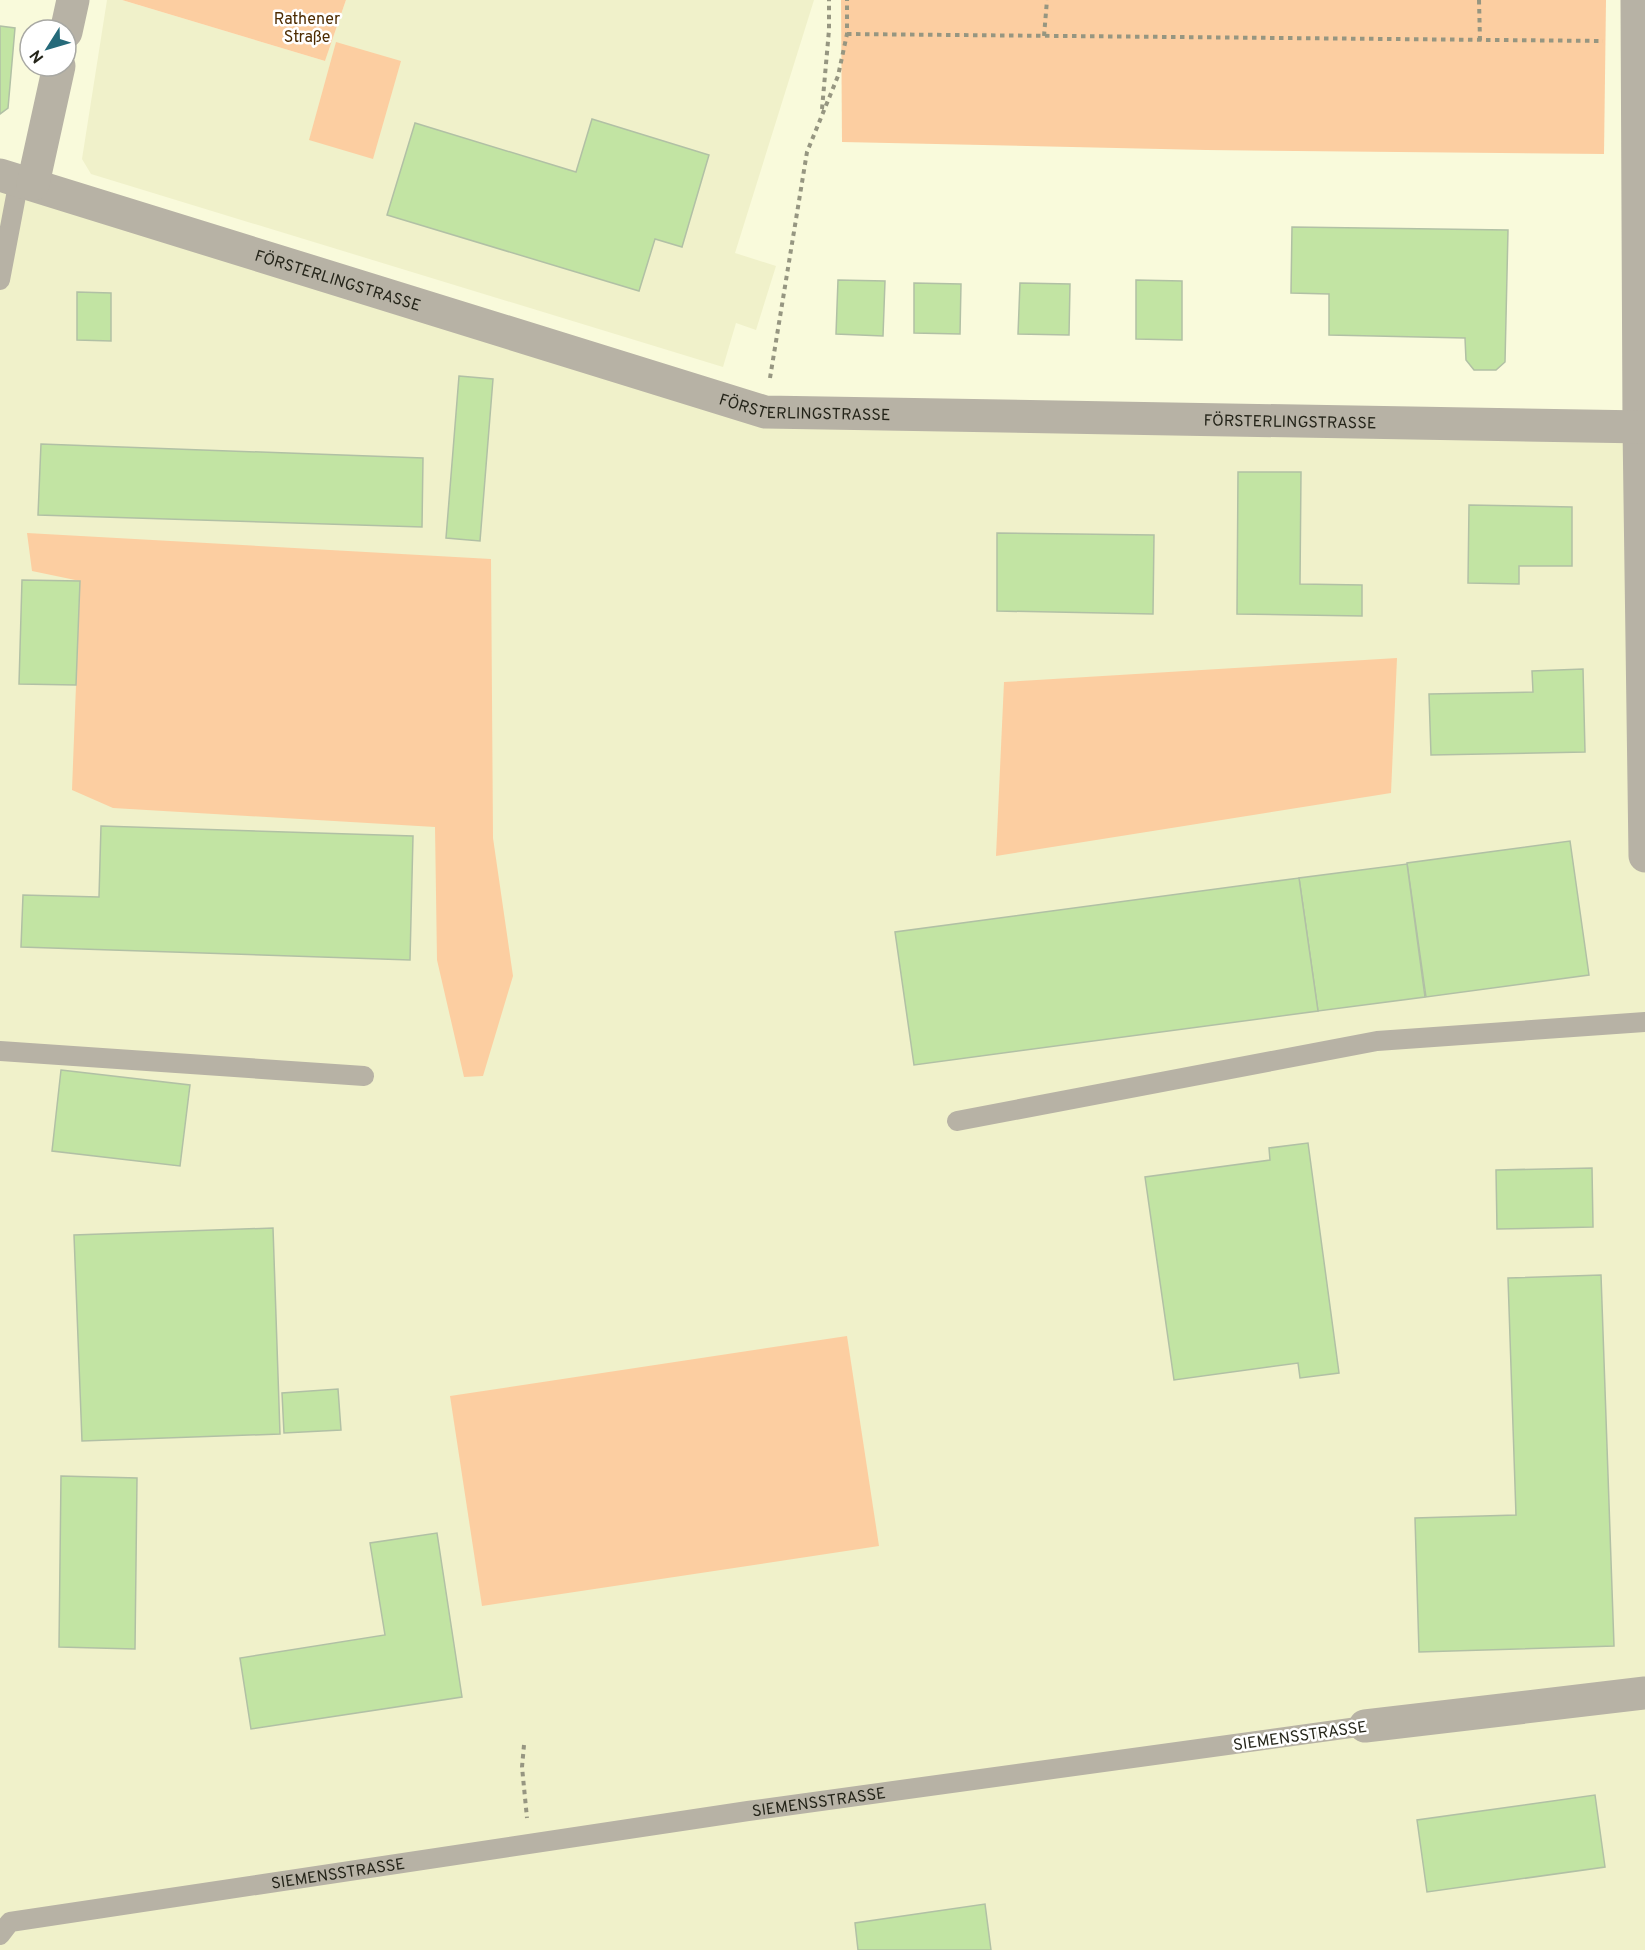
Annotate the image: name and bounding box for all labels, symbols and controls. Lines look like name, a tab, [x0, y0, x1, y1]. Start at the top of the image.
park label: Rathener Straße	[274, 10, 340, 48]
north arrow	[18, 18, 78, 78]
text: N	[26, 45, 49, 66]
street label: FÖRSTERLINGSTRASSE	[252, 247, 423, 317]
street label: FÖRSTERLINGSTRASSE	[716, 390, 891, 426]
street label: FÖRSTERLINGSTRASSE	[1203, 410, 1377, 434]
street label: SIEMENSSTRASSE	[1232, 1718, 1368, 1756]
street label: SIEMENSSTRASSE	[751, 1784, 887, 1822]
street label: SIEMENSSTRASSE	[270, 1855, 406, 1895]

